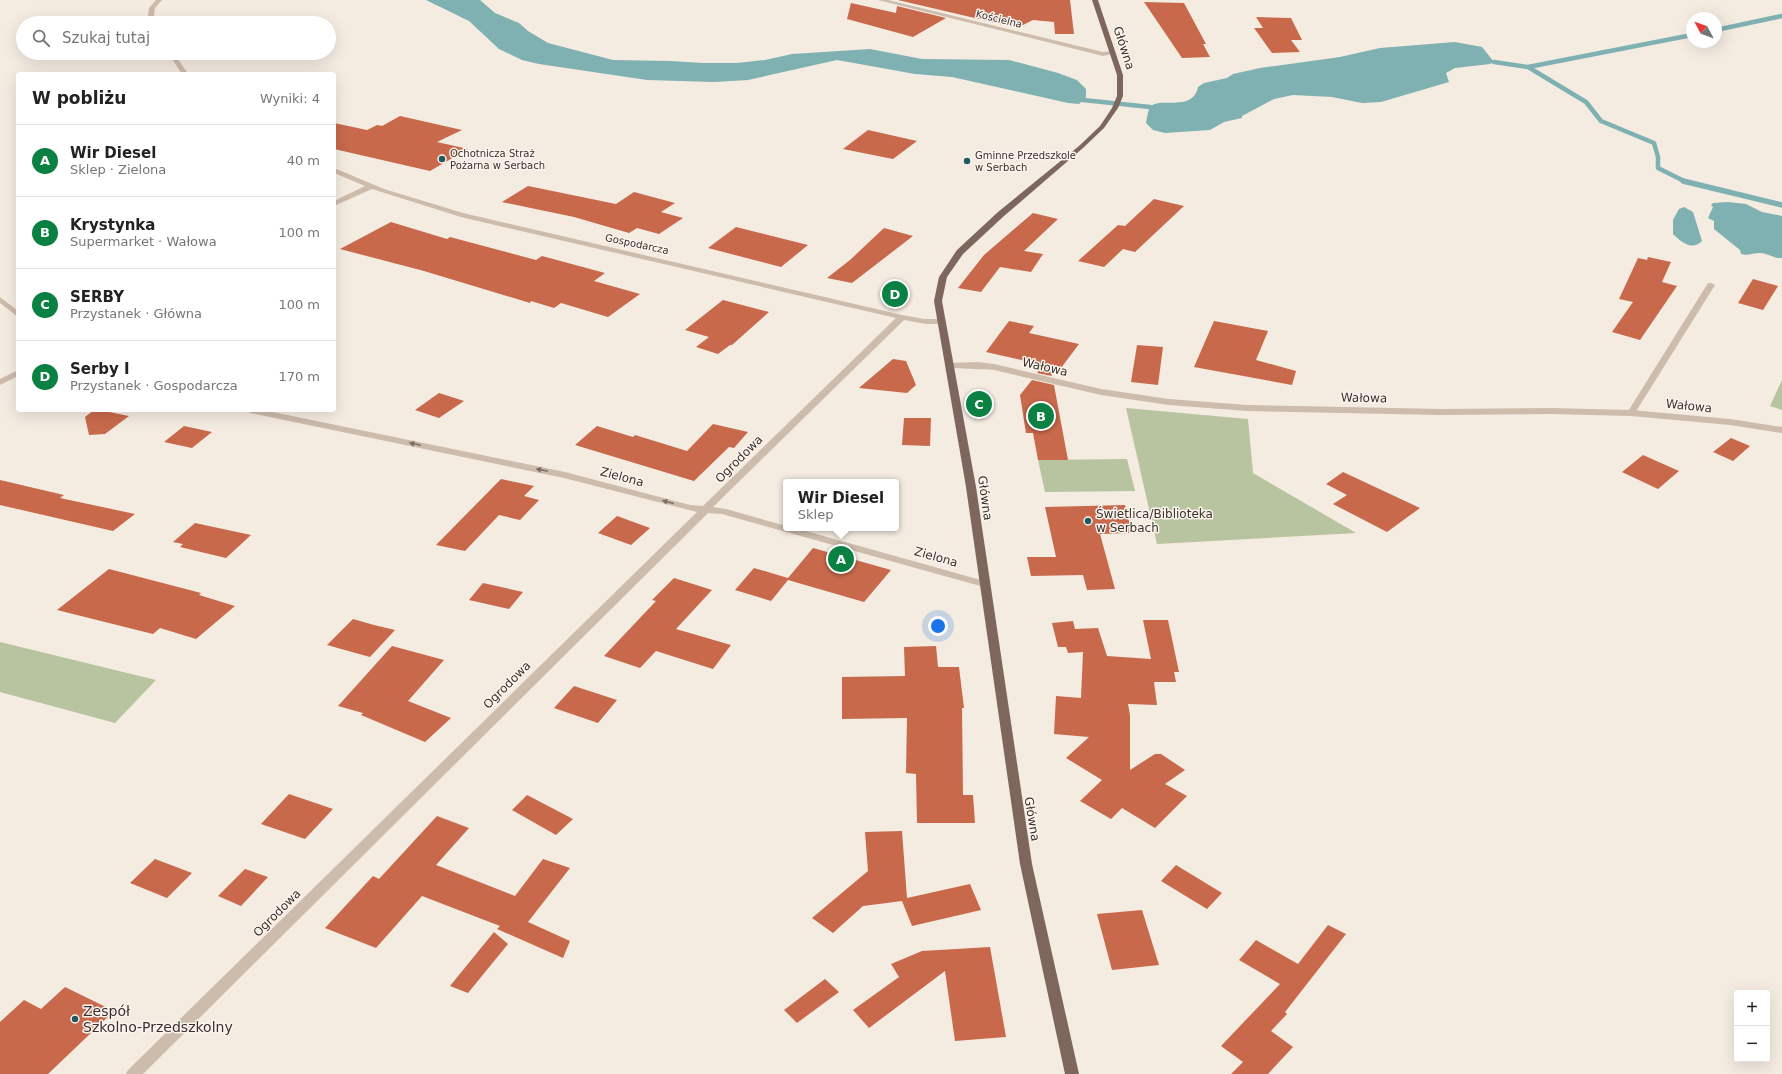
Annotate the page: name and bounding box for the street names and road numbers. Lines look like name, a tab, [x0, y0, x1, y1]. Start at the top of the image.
street label: Kościelna	[975, 8, 1023, 30]
street label: Główna	[1110, 25, 1138, 71]
street label: Gospodarcza	[604, 232, 670, 256]
street label: Wałowa	[1021, 355, 1069, 379]
street label: Wałowa	[1341, 391, 1387, 405]
street label: Wałowa	[1665, 397, 1713, 415]
street label: Ogrodowa	[712, 432, 766, 486]
street label: Zielona	[599, 464, 645, 490]
street label: Główna	[975, 475, 995, 521]
street label: Zielona	[913, 544, 959, 570]
street label: Ogrodowa	[480, 658, 534, 712]
street label: Główna	[1022, 796, 1042, 842]
street label: Ogrodowa	[250, 886, 304, 940]

